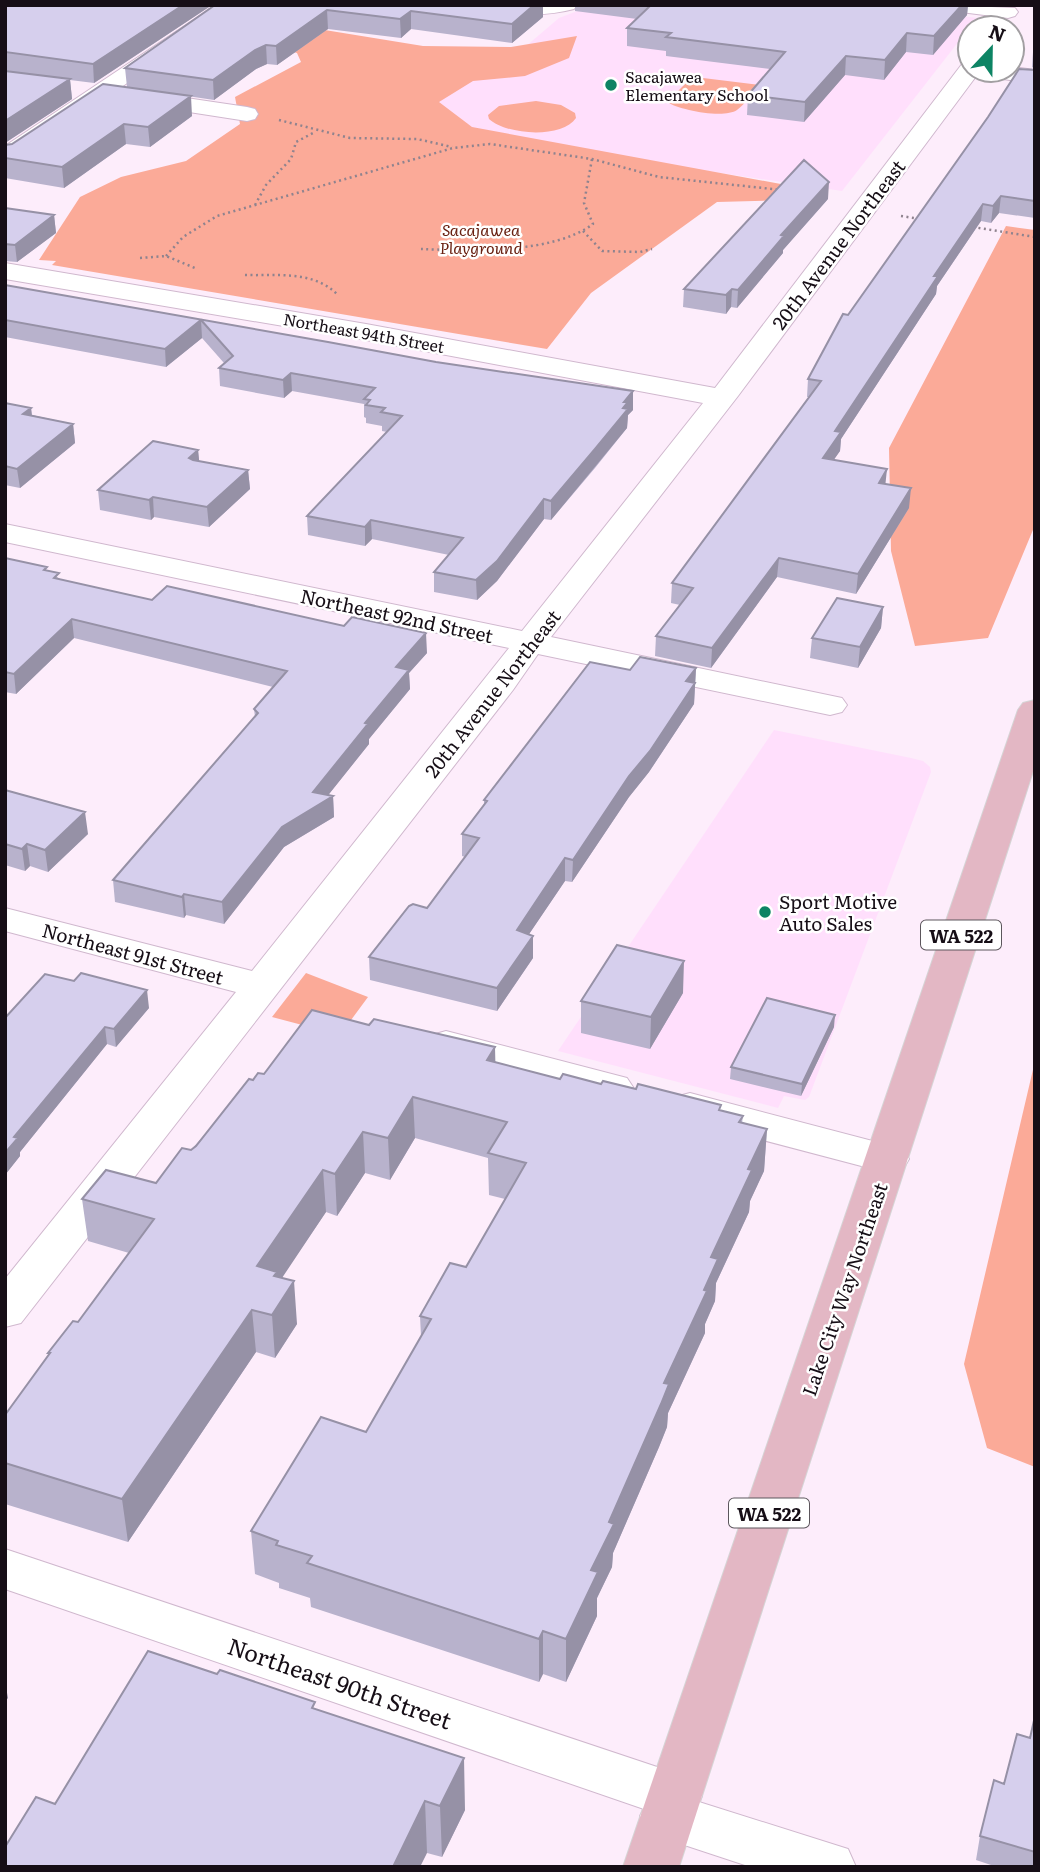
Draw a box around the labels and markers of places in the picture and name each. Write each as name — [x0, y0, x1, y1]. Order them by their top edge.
place label: Sacajawea Elementary School — [625, 64, 769, 106]
marker: Sacajawea Elementary School — [603, 77, 619, 93]
place label: Sport Motive Auto Sales — [779, 887, 897, 937]
marker: Sport Motive Auto Sales — [757, 904, 773, 920]

